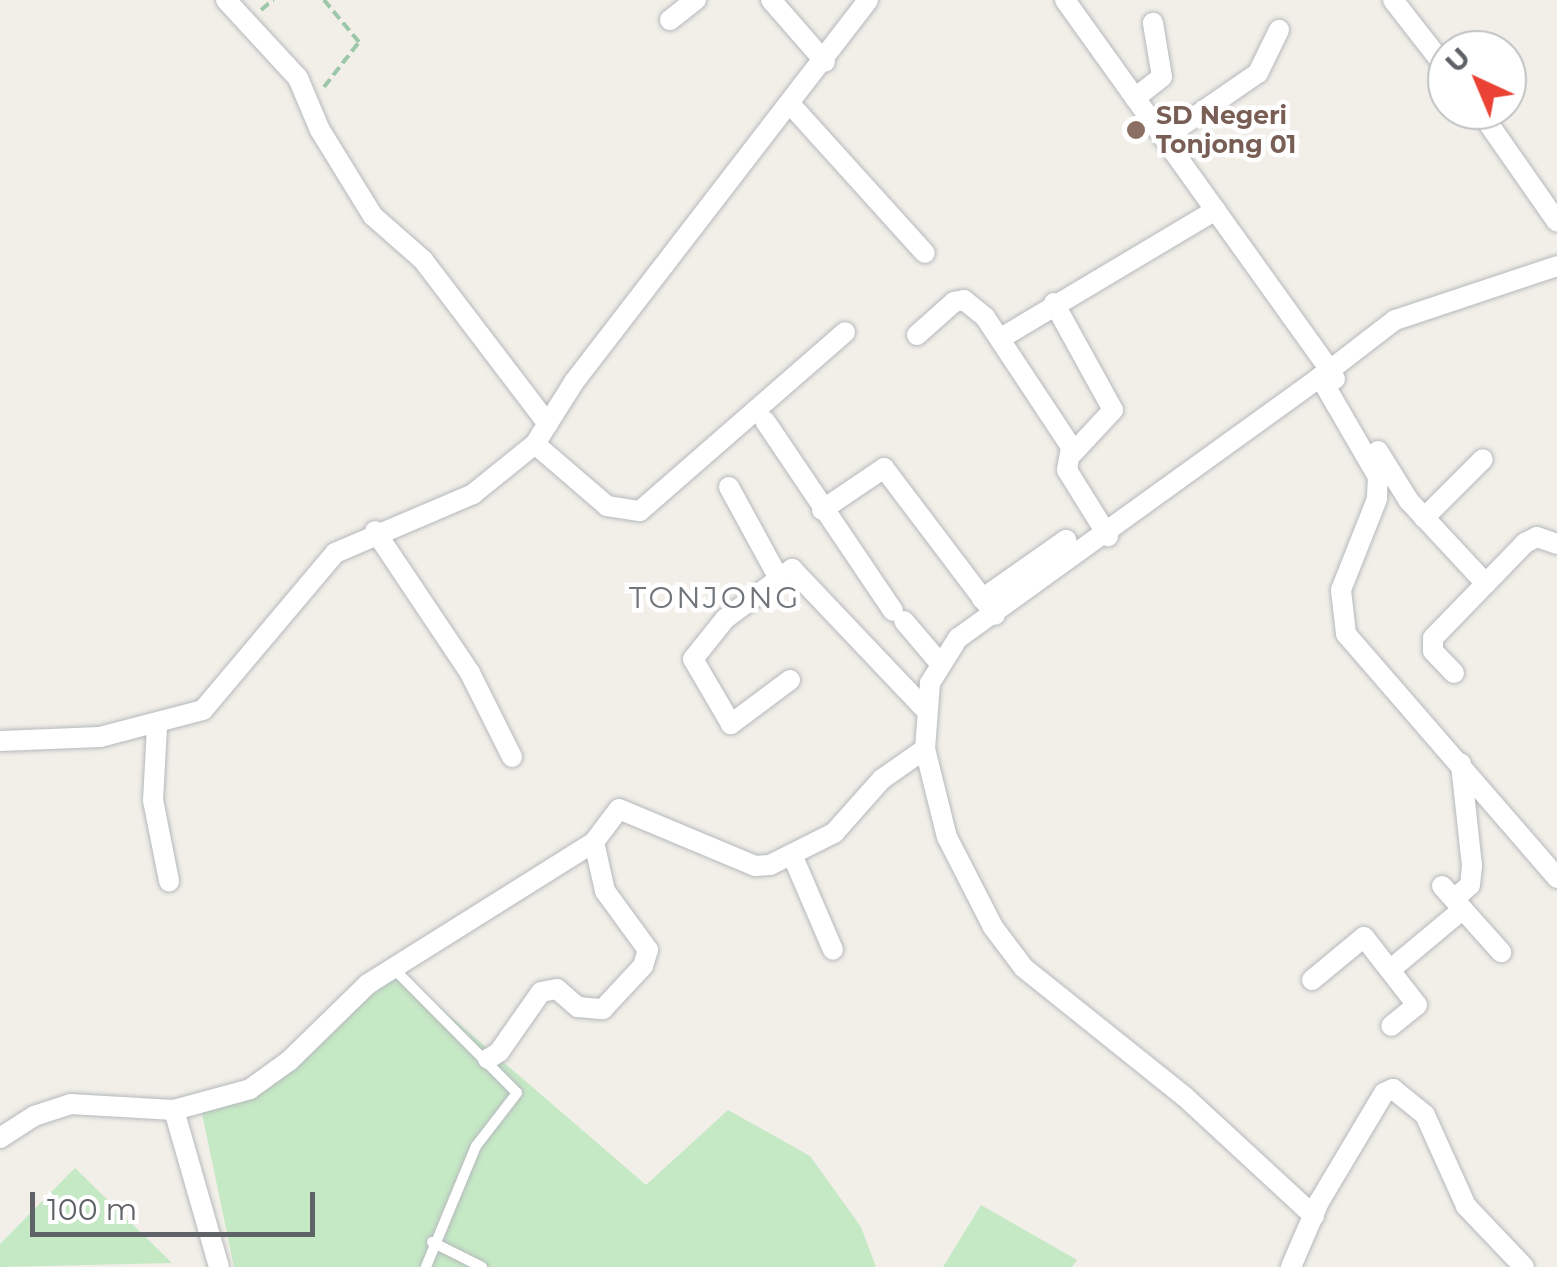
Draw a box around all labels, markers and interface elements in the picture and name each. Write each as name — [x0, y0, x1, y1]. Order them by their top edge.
north arrow — [1427, 30, 1527, 130]
text: U — [1438, 40, 1477, 80]
place label: SD Negeri Tonjong 01 — [1156, 101, 1296, 160]
marker: SD Negeri Tonjong 01 — [1125, 119, 1147, 141]
district label: TONJONG — [629, 580, 801, 616]
scale bar — [35, 1172, 320, 1234]
text: 100 m — [47, 1191, 137, 1228]

